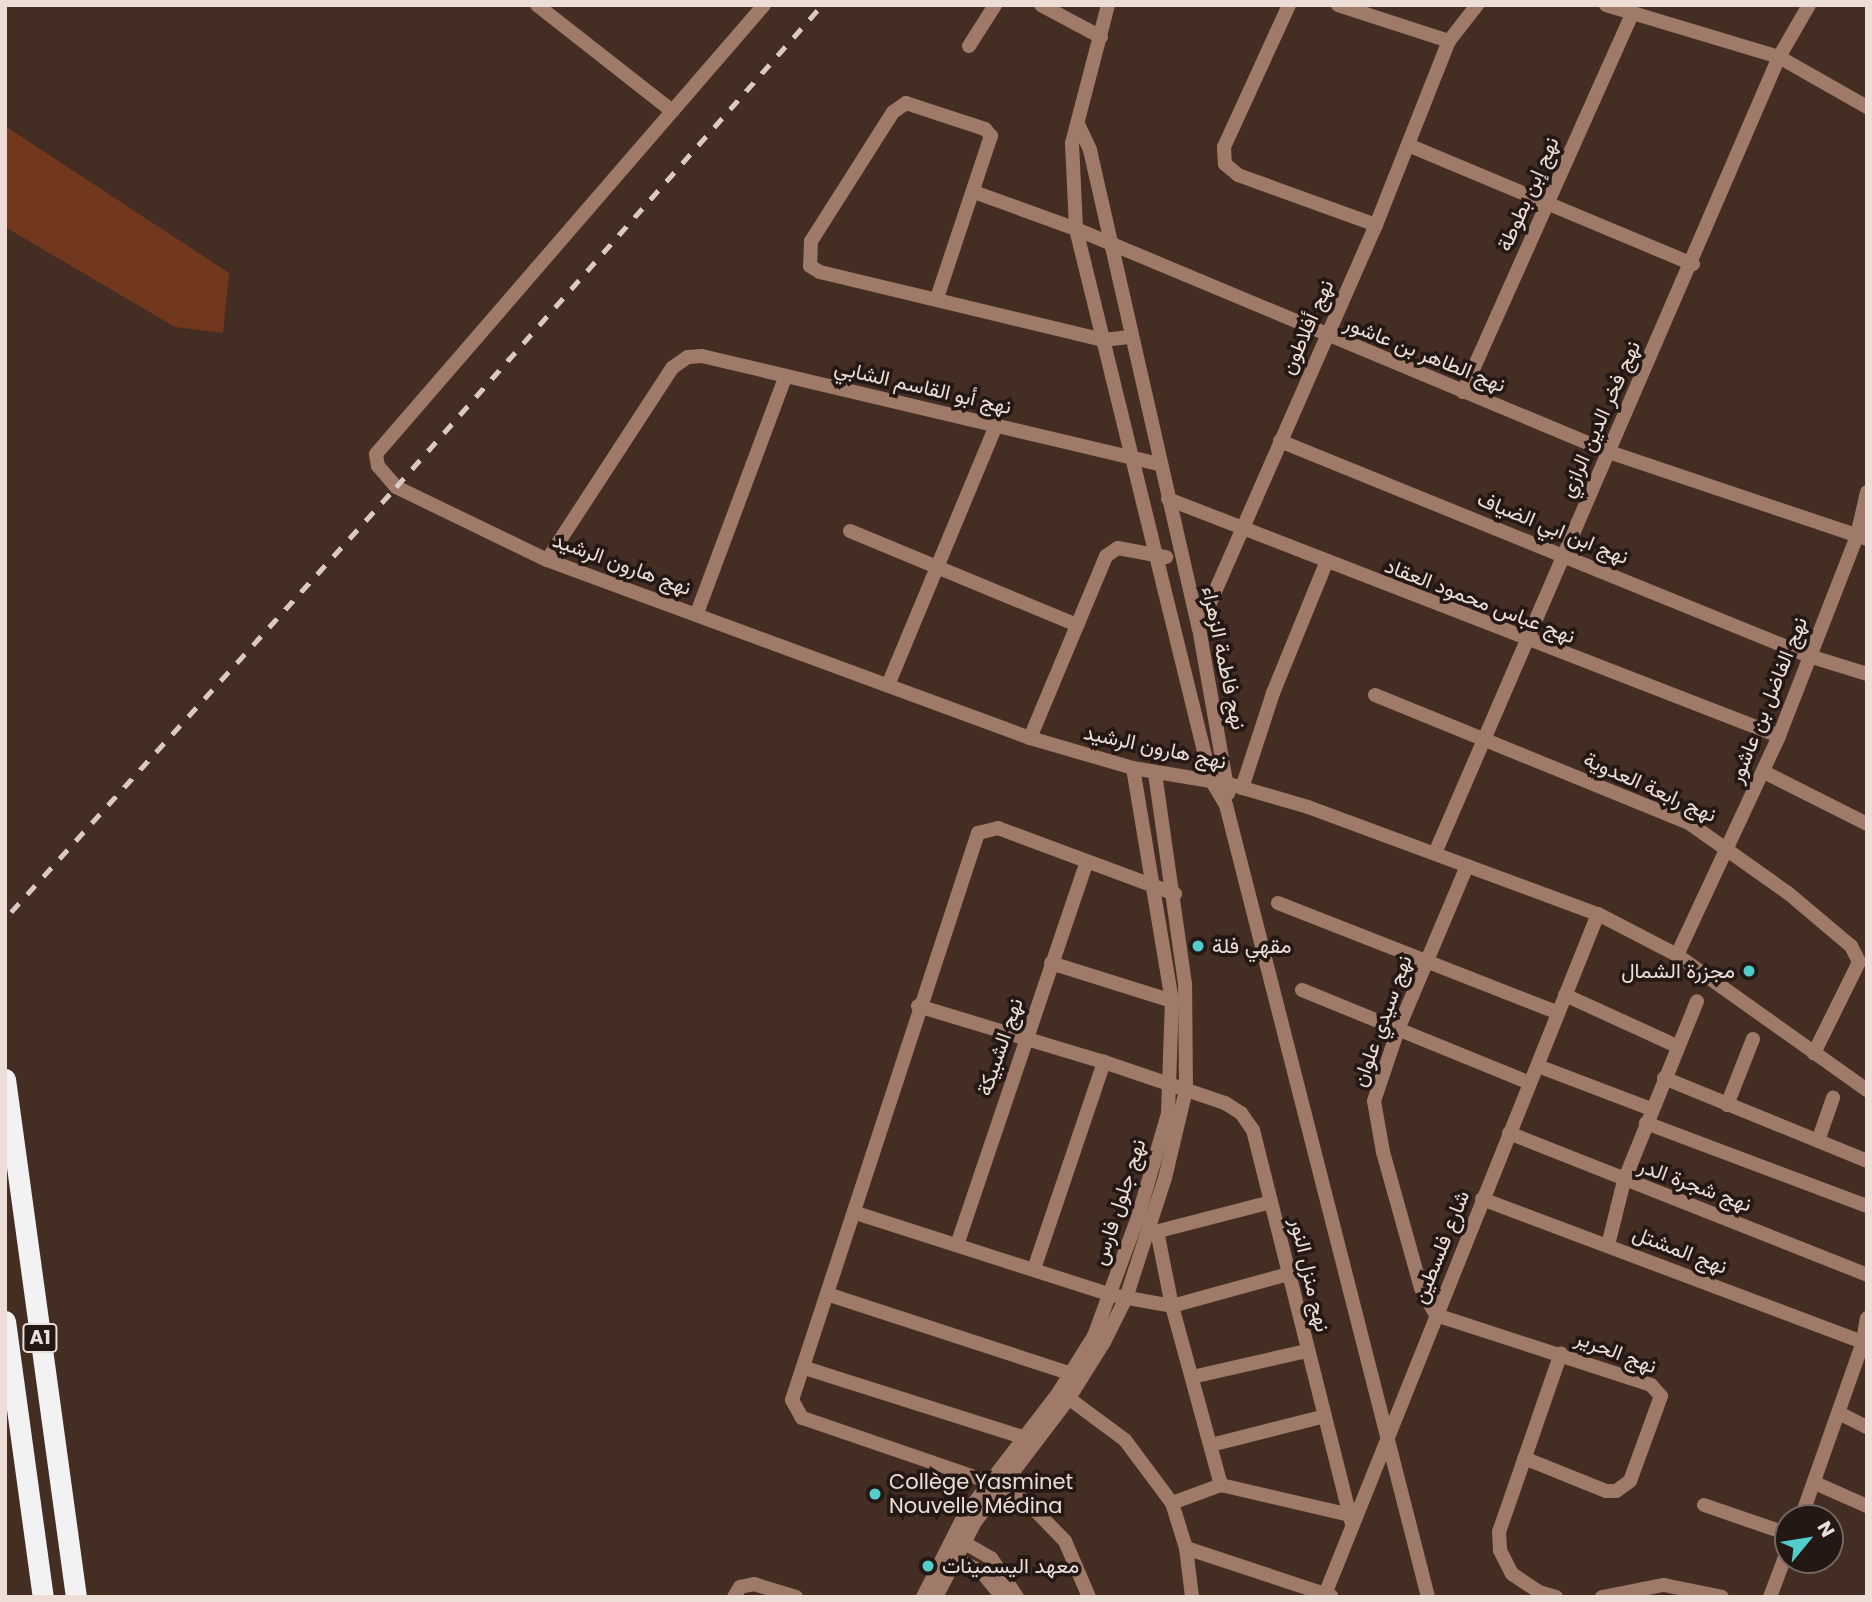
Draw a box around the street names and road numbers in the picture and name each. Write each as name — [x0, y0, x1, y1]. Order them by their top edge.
street label: نهج إبن بطوطة — [1492, 133, 1564, 255]
street label: نهج أفلاطون — [1275, 276, 1339, 378]
street label: نهج الطاهر بن عاشور — [1341, 310, 1509, 398]
street label: نهج فخر الدين الرازي — [1554, 337, 1646, 501]
street label: نهج أبو القاسم الشابي — [832, 354, 1014, 420]
street label: نهج ابن ابي الضياف — [1474, 486, 1632, 570]
street label: نهج هارون الرشيد — [549, 527, 695, 601]
street label: نهج عباس محمود العقاد — [1381, 553, 1579, 649]
street label: نهج فاطمة الزهراء — [1197, 584, 1251, 732]
street label: نهج الفاضل بن عاشور — [1723, 613, 1813, 787]
street label: نهج هارون الرشيد — [1081, 720, 1229, 774]
street label: نهج رابعة العدوية — [1580, 746, 1720, 828]
street label: نهج سيدي علوان — [1347, 952, 1417, 1090]
street label: نهج الشبيكة — [972, 995, 1028, 1099]
street label: نهج جلول فارس — [1087, 1136, 1151, 1268]
street label: نهج شجرة الدر — [1635, 1153, 1755, 1217]
street label: شارع فلسطين — [1407, 1187, 1475, 1307]
street label: نهج منزل النور — [1285, 1216, 1335, 1334]
street label: نهج المشتل — [1629, 1220, 1731, 1280]
road number: A1 — [21, 1322, 59, 1354]
street label: نهج الحرير — [1572, 1325, 1660, 1379]

